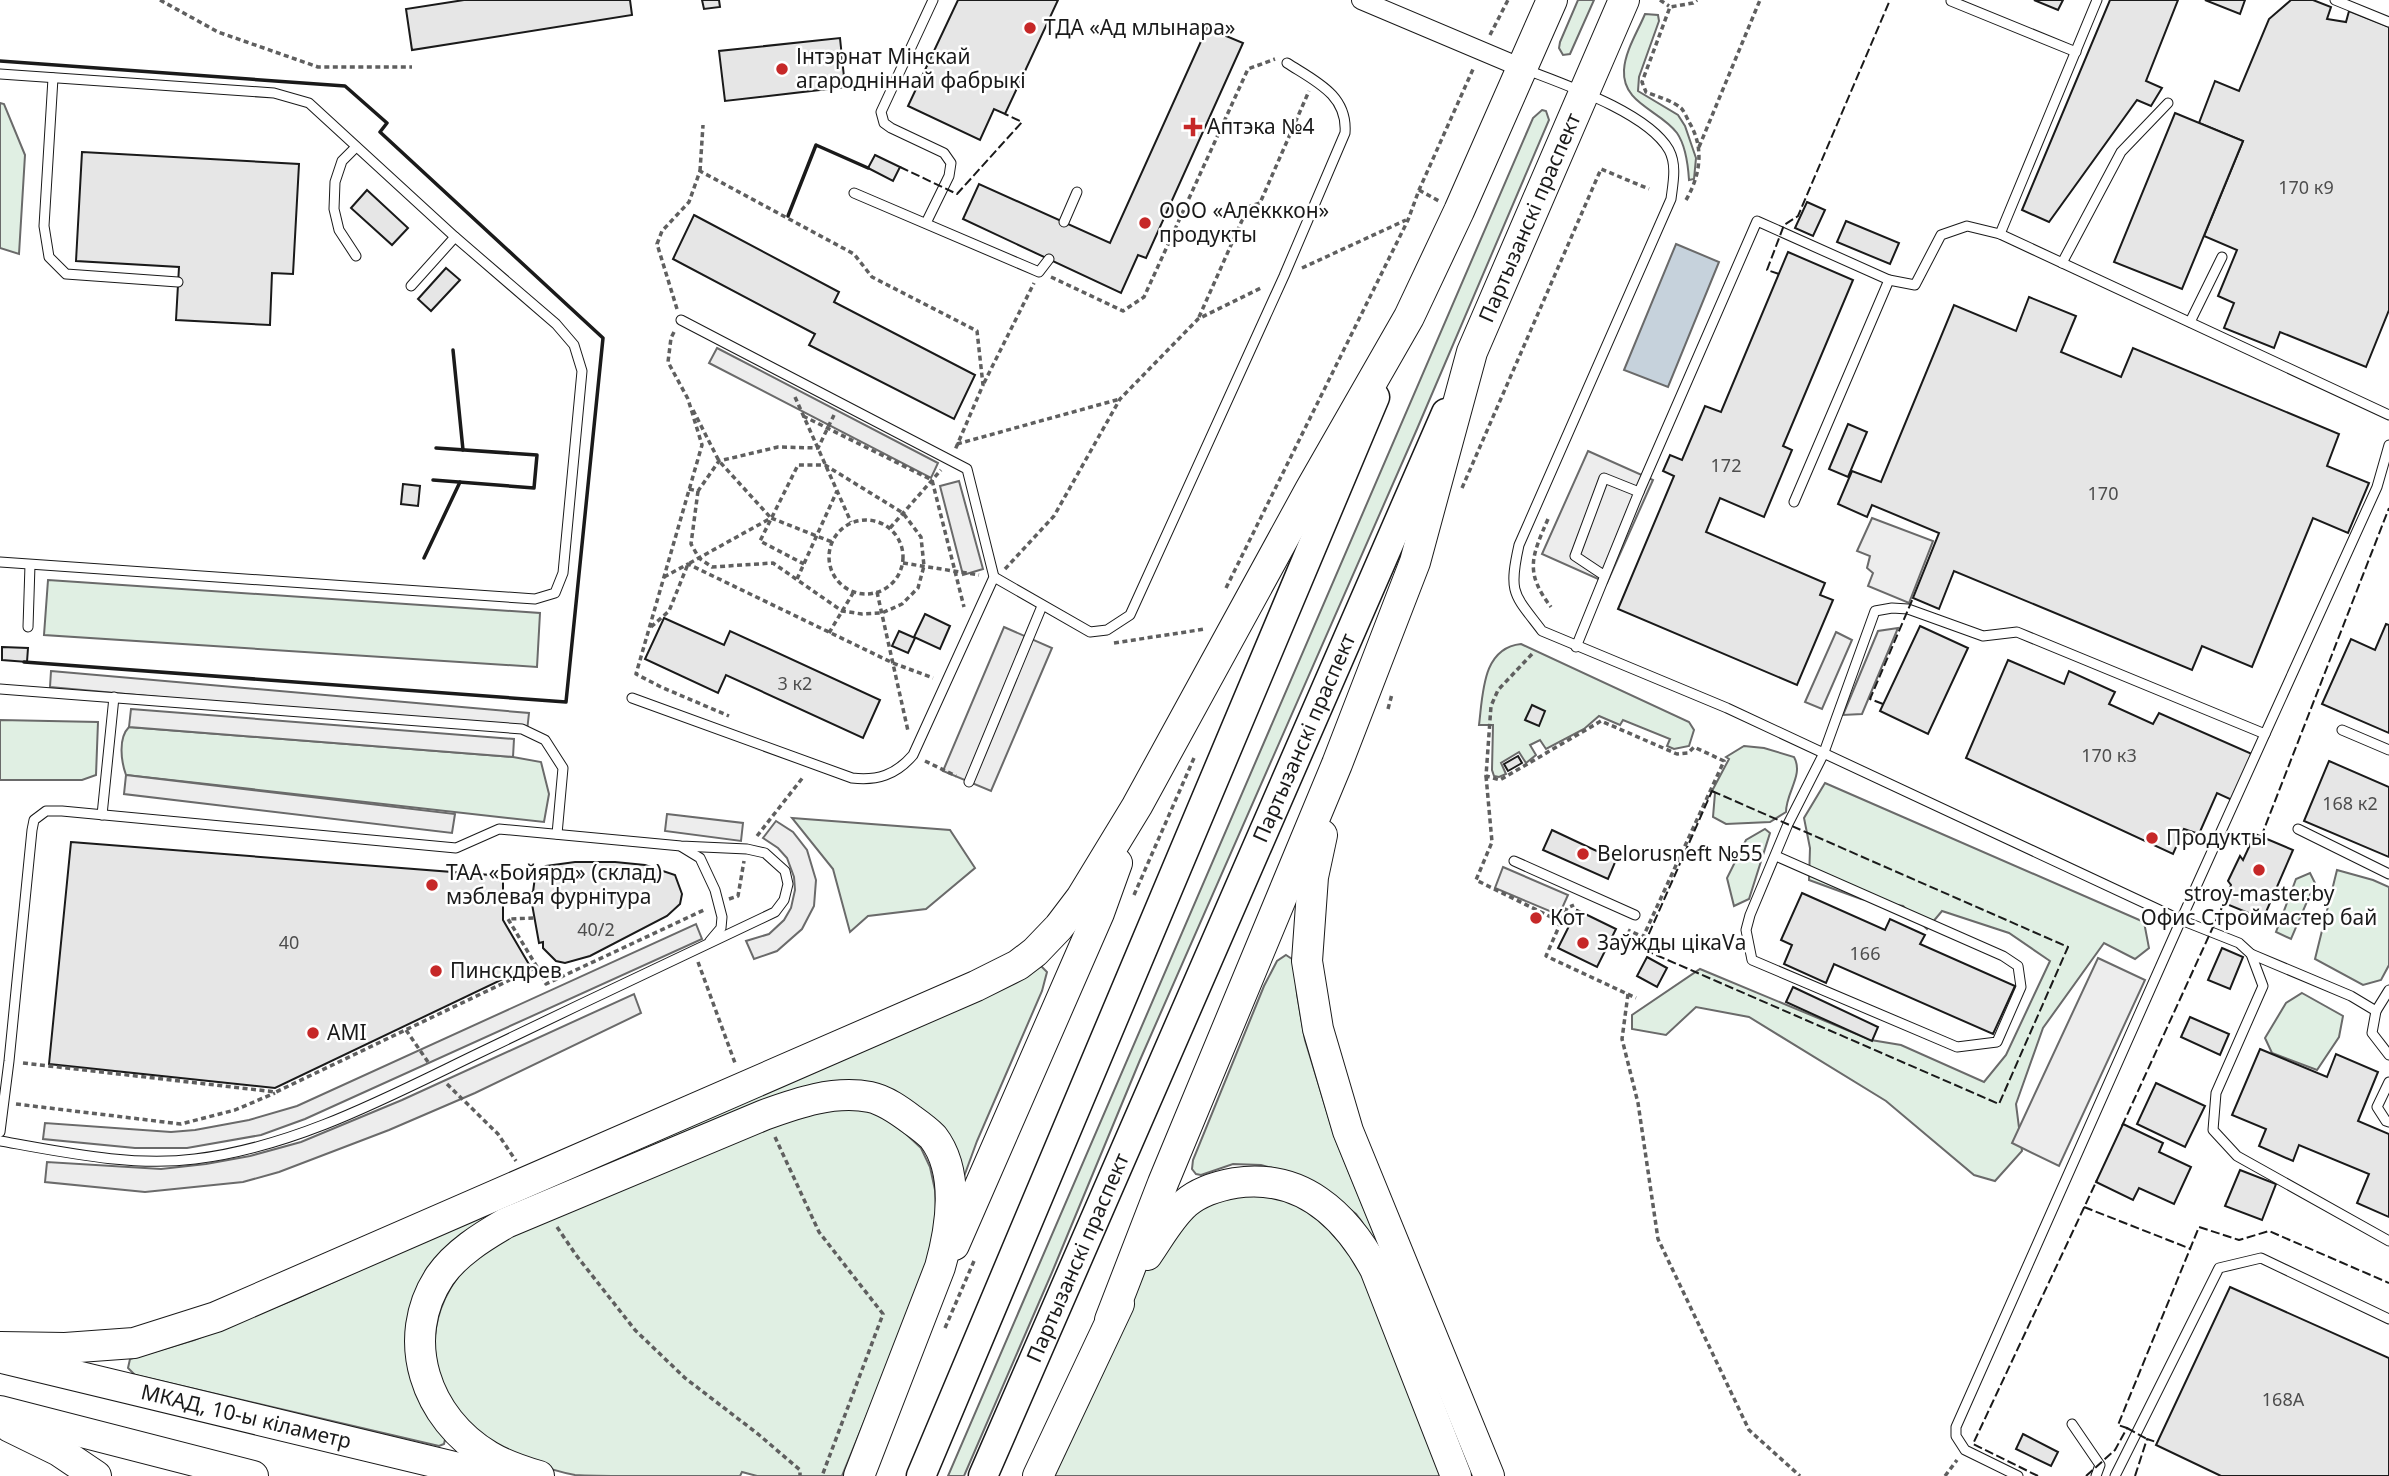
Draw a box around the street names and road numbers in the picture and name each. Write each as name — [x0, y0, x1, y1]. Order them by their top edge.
street label: Партызанскі праспект — [1472, 108, 1587, 326]
street label: Партызанскі праспект — [1246, 628, 1361, 846]
street label: Партызанскі праспект — [1019, 1148, 1135, 1366]
street label: МКАД, 10-ы кіламетр — [138, 1377, 354, 1455]

